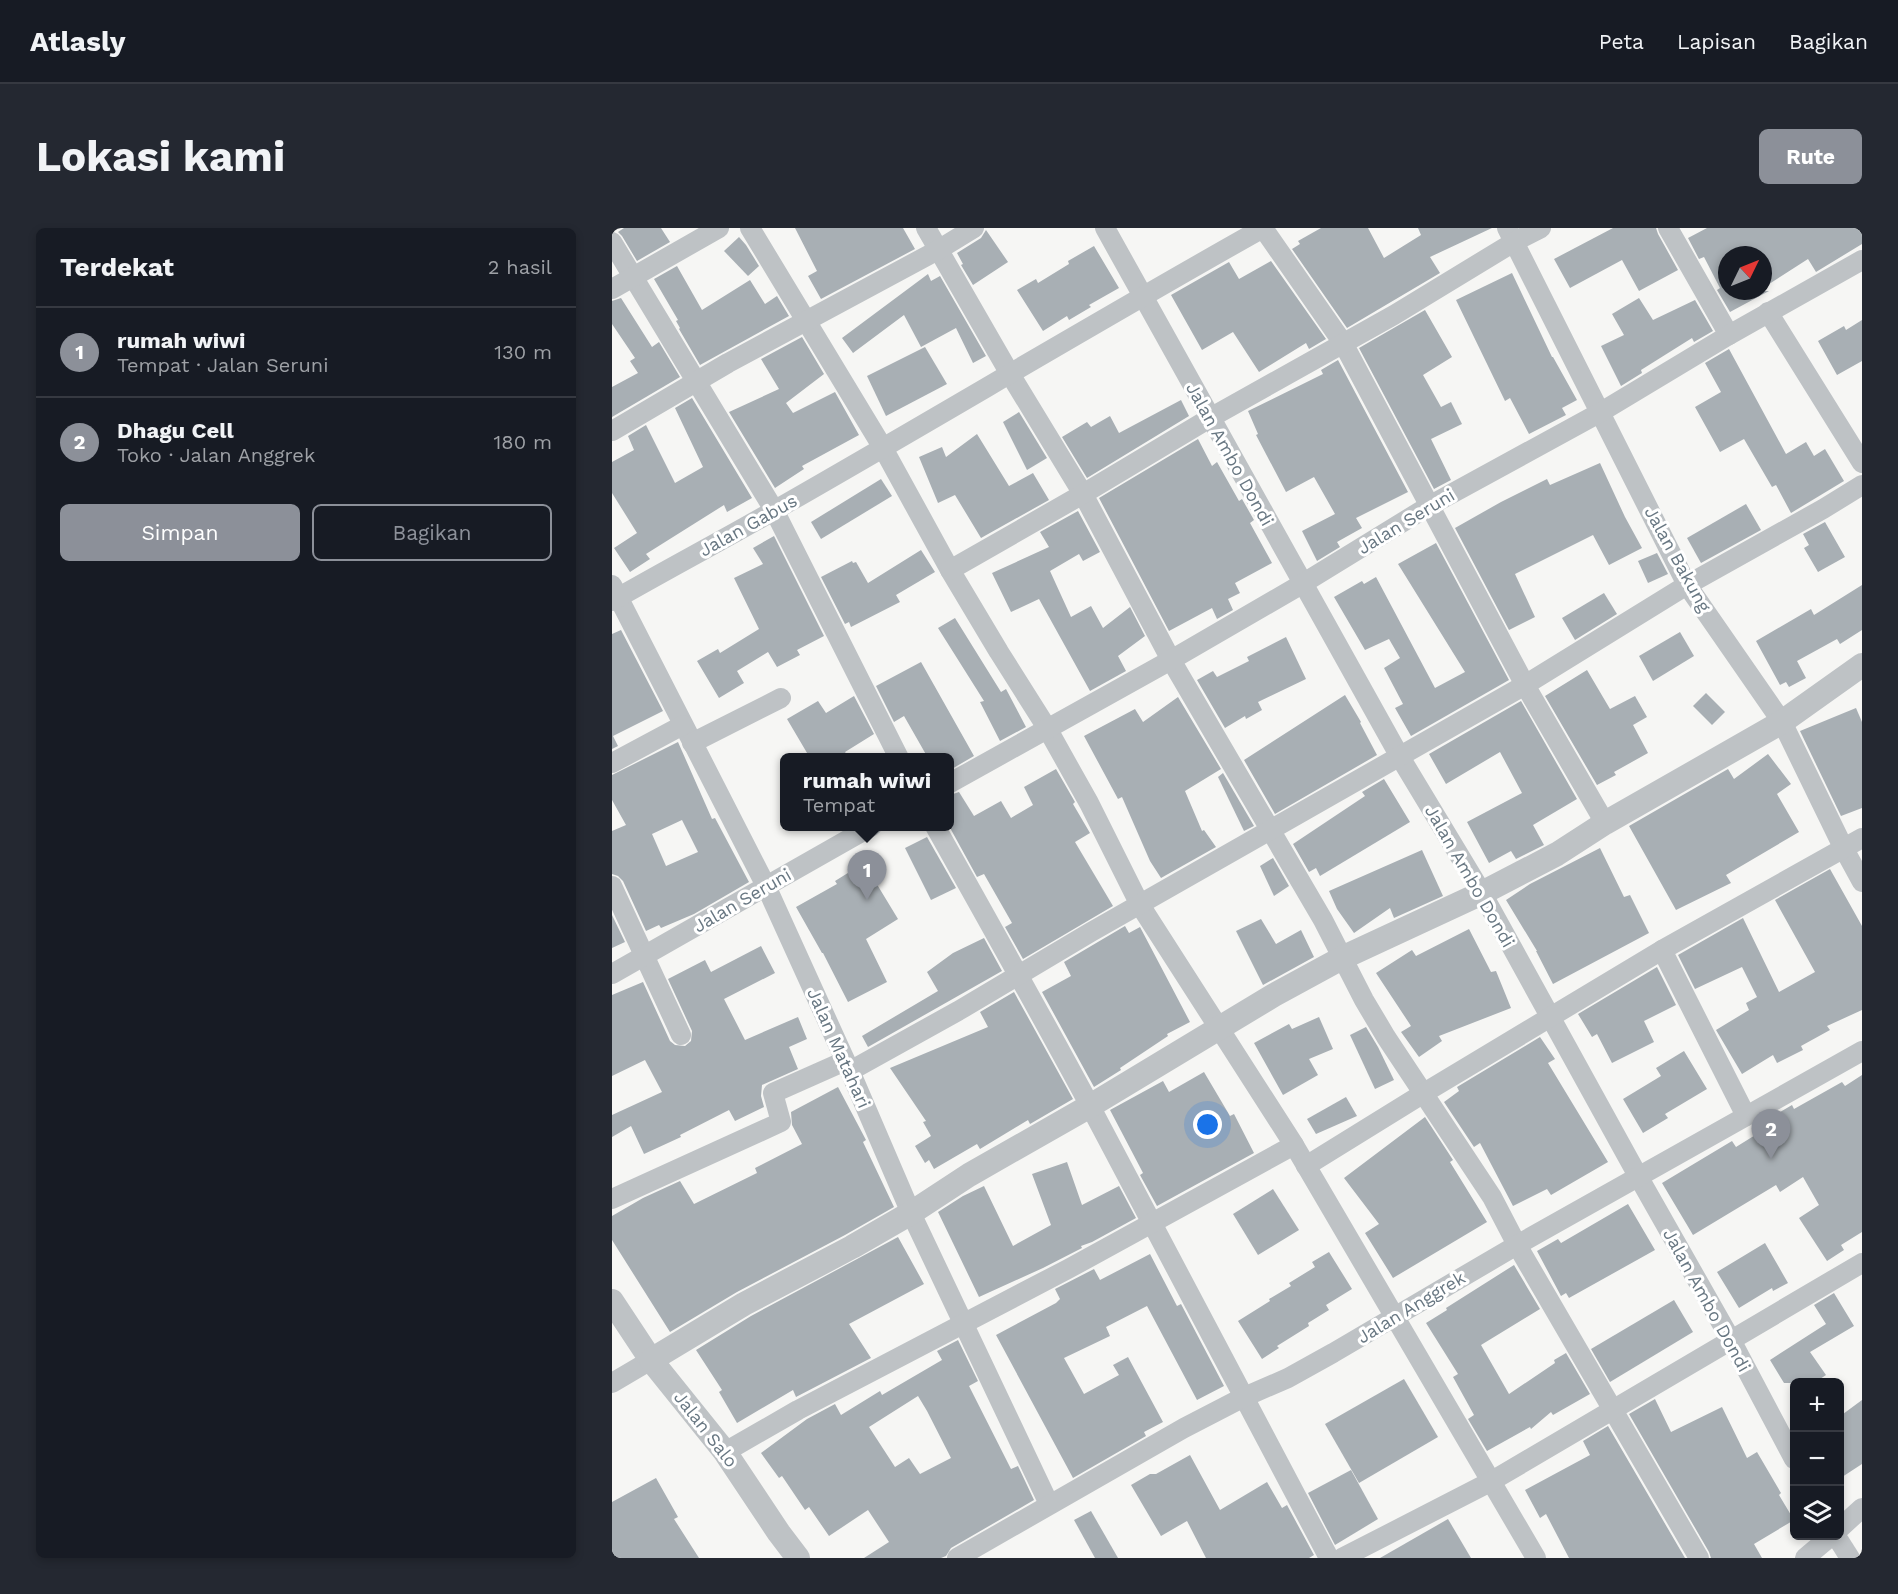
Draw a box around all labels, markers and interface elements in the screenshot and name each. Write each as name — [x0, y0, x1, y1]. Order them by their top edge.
text: Atlasly — [30, 25, 125, 58]
text: Peta — [1599, 29, 1644, 54]
text: Lapisan — [1677, 29, 1756, 54]
text: Bagikan — [1789, 29, 1868, 54]
button: Rute — [1759, 129, 1862, 184]
text: Lokasi kami — [36, 132, 285, 181]
north arrow — [1718, 246, 1772, 300]
text: Terdekat — [60, 252, 174, 282]
text: 2 hasil — [488, 255, 552, 279]
text: rumah wiwi — [117, 328, 245, 353]
text: 1 — [75, 340, 84, 364]
text: 130 m — [494, 340, 552, 364]
text: Tempat · Jalan Seruni — [117, 353, 328, 377]
street label: Jalan Ambo Dondi — [1182, 379, 1278, 529]
text: Dhagu Cell — [117, 418, 234, 443]
text: 2 — [74, 430, 85, 454]
text: 180 m — [494, 430, 552, 454]
text: Toko · Jalan Anggrek — [117, 443, 315, 467]
street label: Jalan Seruni — [1354, 484, 1458, 558]
street label: Jalan Gabus — [696, 490, 800, 560]
street label: Jalan Bakung — [1640, 503, 1716, 616]
button: Simpan — [60, 504, 300, 561]
button: Bagikan — [312, 504, 552, 561]
popup — [780, 753, 954, 831]
text: rumah wiwi — [803, 768, 931, 793]
text: Tempat — [803, 793, 875, 817]
street label: Jalan Ambo Dondi — [1421, 801, 1519, 951]
pin: 1 — [848, 850, 886, 900]
street label: Jalan Seruni — [689, 864, 795, 936]
street label: Jalan Matahari — [803, 985, 875, 1111]
your location — [1193, 1110, 1222, 1139]
pin: 2 — [1752, 1110, 1790, 1159]
street label: Jalan Ambo Dondi — [1659, 1225, 1755, 1375]
street label: Jalan Anggrek — [1353, 1267, 1469, 1347]
map controls — [1790, 1378, 1844, 1540]
button: + — [1790, 1378, 1844, 1432]
street label: Jalan Salo — [670, 1387, 742, 1471]
button: − — [1790, 1432, 1844, 1486]
button: layers — [1790, 1486, 1844, 1540]

